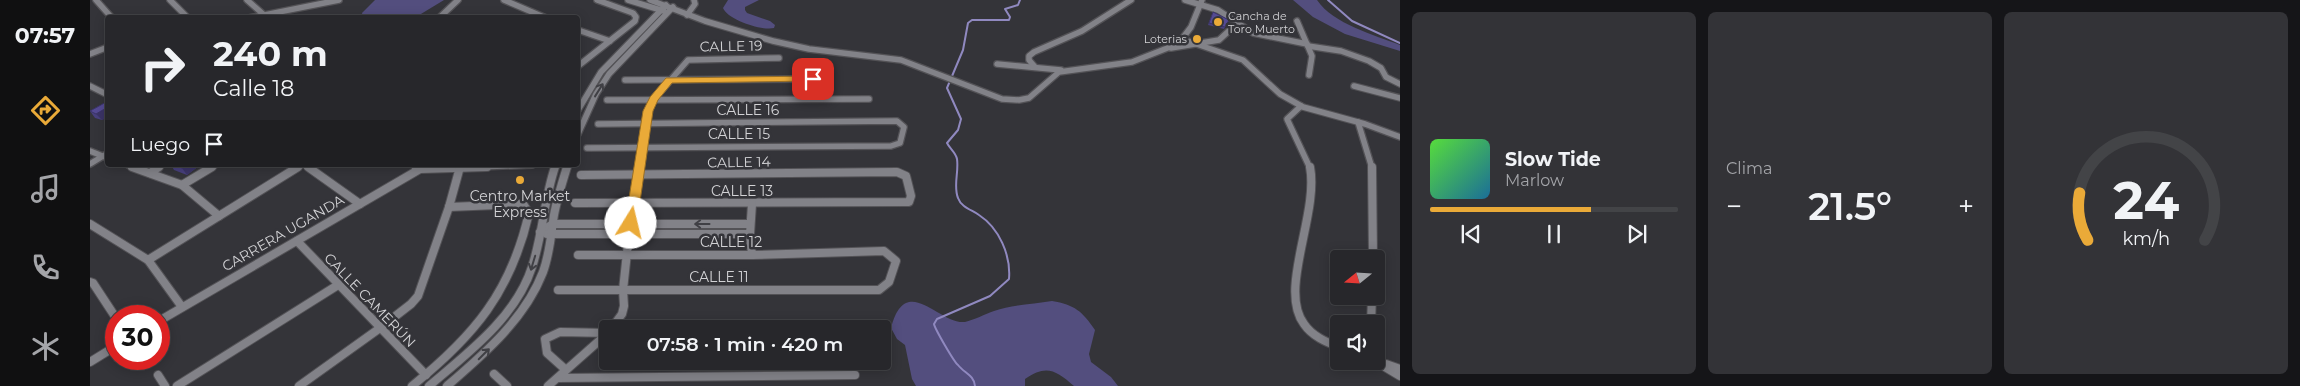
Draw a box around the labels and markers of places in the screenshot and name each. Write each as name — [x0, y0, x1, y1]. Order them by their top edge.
place label: Cancha de Toro Muerto — [1228, 9, 1295, 36]
marker: Cancha de Toro Muerto — [1212, 16, 1224, 28]
place label: Loterias — [1144, 32, 1188, 46]
marker: Loterias — [1191, 33, 1203, 45]
pin — [792, 58, 834, 100]
marker: Centro Market Express — [514, 174, 526, 186]
place label: Centro Market Express — [470, 187, 571, 221]

